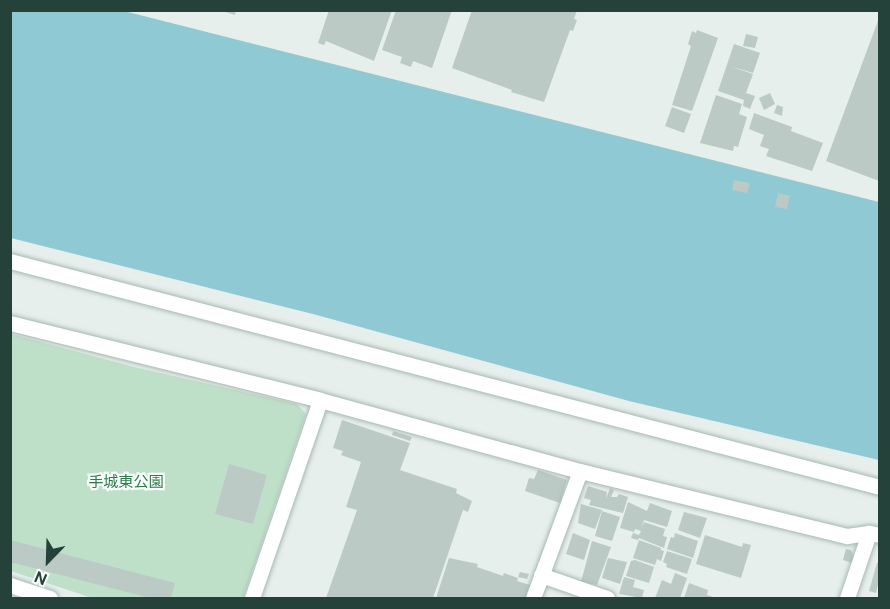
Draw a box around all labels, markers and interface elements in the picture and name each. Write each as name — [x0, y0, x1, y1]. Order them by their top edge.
park label: 手城東公園 — [89, 474, 163, 492]
north arrow — [18, 531, 78, 591]
text: N — [31, 566, 50, 590]

